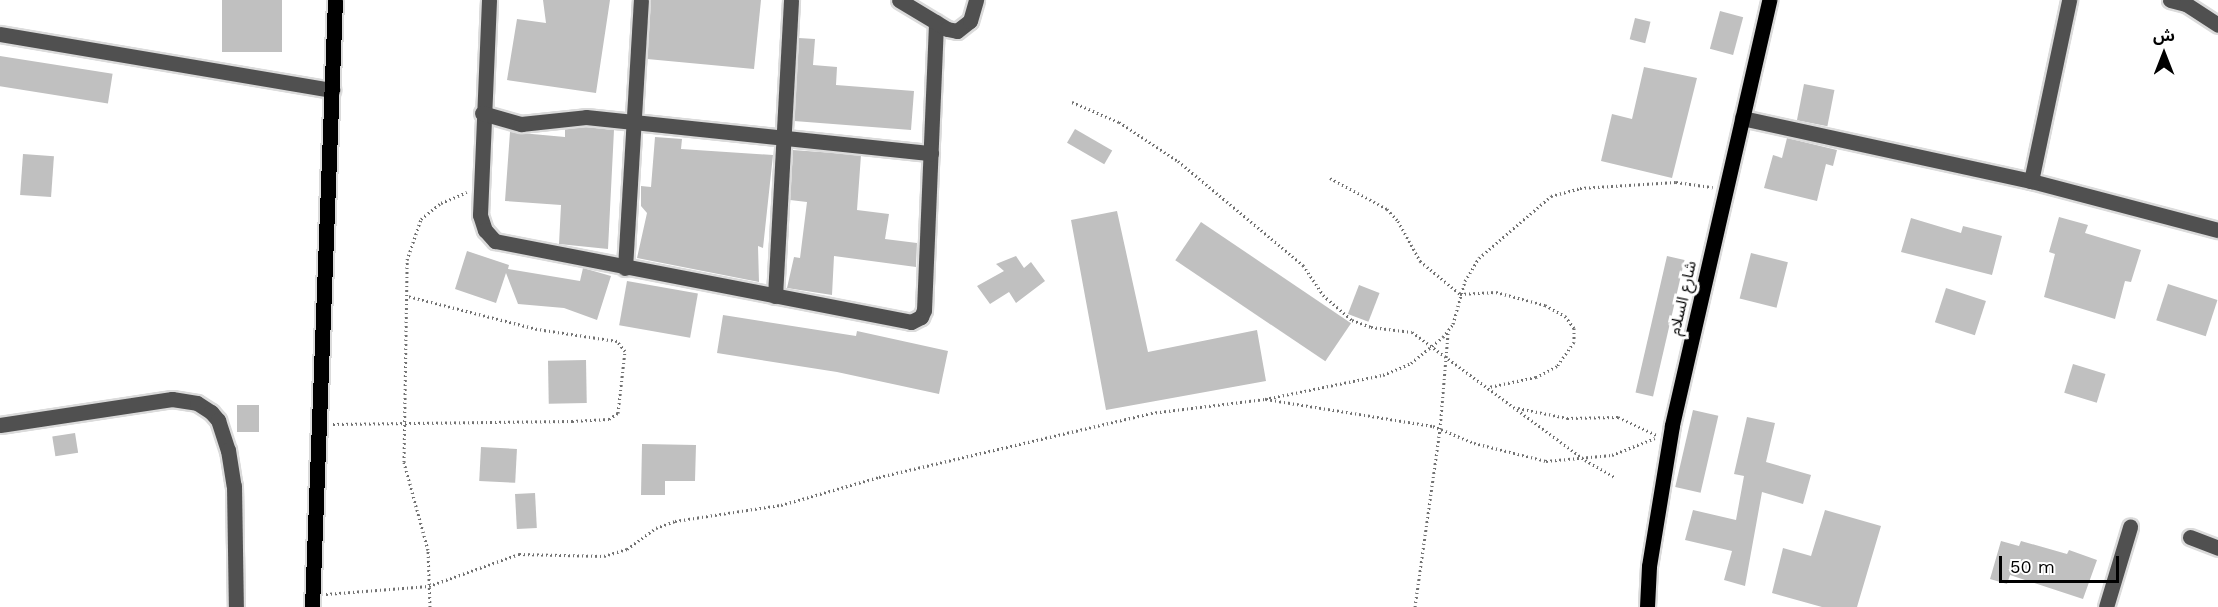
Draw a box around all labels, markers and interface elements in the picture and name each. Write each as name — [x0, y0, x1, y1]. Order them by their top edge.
north arrow — [2134, 24, 2194, 84]
text: ش — [2153, 26, 2175, 45]
street label: شارع السلام — [1665, 259, 1701, 337]
scale bar — [2002, 544, 2122, 582]
text: 50 m — [2010, 556, 2055, 577]

